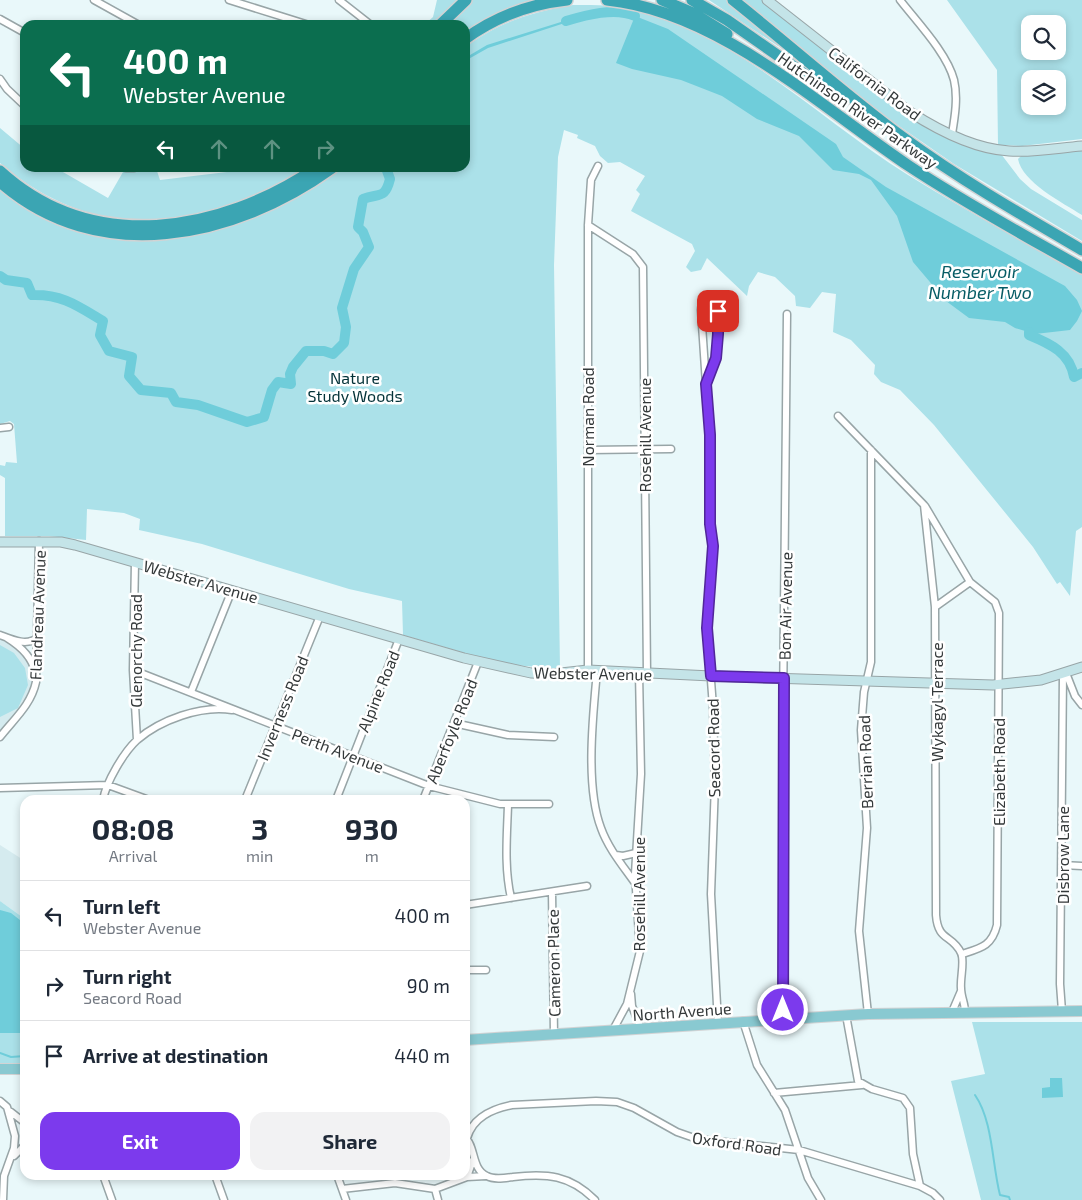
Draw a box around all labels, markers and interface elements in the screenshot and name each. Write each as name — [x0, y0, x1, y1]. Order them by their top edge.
map controls — [1021, 15, 1066, 115]
button: search — [1021, 15, 1066, 60]
text: 400 m — [123, 39, 228, 81]
icon: left — [40, 40, 105, 105]
street label: California Road — [825, 42, 925, 124]
street label: Hutchinson River Parkway — [775, 48, 942, 173]
button: layers — [1021, 70, 1066, 115]
text: Webster Avenue — [123, 81, 286, 107]
icon: left — [152, 135, 180, 163]
icon: ahead — [205, 135, 233, 163]
icon: ahead — [258, 135, 286, 163]
icon: right — [311, 135, 339, 163]
water label: Reservoir Number Two — [928, 260, 1032, 303]
pin — [697, 290, 739, 332]
icon: arrive — [704, 297, 732, 325]
street label: Norman Road — [578, 367, 597, 467]
park label: Nature Study Woods — [307, 368, 403, 405]
street label: Rosehill Avenue — [635, 378, 654, 492]
street label: Flandreau Avenue — [25, 550, 49, 680]
street label: Bon Air Avenue — [775, 552, 795, 660]
street label: Webster Avenue — [142, 556, 260, 606]
street label: Glenorchy Road — [126, 594, 145, 708]
street label: Wykagyl Terrace — [927, 642, 946, 762]
street label: Alpine Road — [353, 647, 403, 735]
street label: Inverness Road — [252, 653, 312, 763]
street label: Webster Avenue — [534, 662, 652, 684]
street label: Aberfoyle Road — [421, 676, 481, 786]
street label: Seacord Road — [703, 698, 723, 798]
street label: Berrian Road — [854, 715, 876, 809]
street label: Elizabeth Road — [989, 718, 1008, 826]
street label: Perth Avenue — [290, 724, 386, 776]
street label: Disbrow Lane — [1053, 806, 1072, 904]
text: 08:08 — [92, 810, 174, 846]
text: 3 — [251, 810, 268, 846]
text: 930 — [345, 810, 398, 846]
street label: Rosehill Avenue — [629, 837, 648, 951]
text: Arrival — [109, 846, 157, 865]
text: min — [246, 846, 273, 865]
text: m — [365, 846, 379, 865]
text: Turn left — [83, 895, 160, 918]
icon: left — [40, 902, 68, 930]
text: 400 m — [395, 904, 450, 927]
street label: Cameron Place — [543, 909, 563, 1017]
text: Webster Avenue — [83, 918, 201, 937]
text: Turn right — [83, 965, 171, 988]
icon: right — [40, 972, 68, 1000]
text: 90 m — [407, 974, 450, 997]
position arrow — [756, 983, 808, 1035]
text: Seacord Road — [83, 988, 182, 1007]
street label: North Avenue — [632, 998, 732, 1024]
icon: arrive — [40, 1042, 68, 1070]
text: Arrive at destination — [83, 1044, 268, 1067]
text: 440 m — [394, 1044, 450, 1067]
button: Exit — [40, 1112, 240, 1170]
button: Share — [250, 1112, 450, 1170]
street label: Oxford Road — [691, 1127, 783, 1159]

